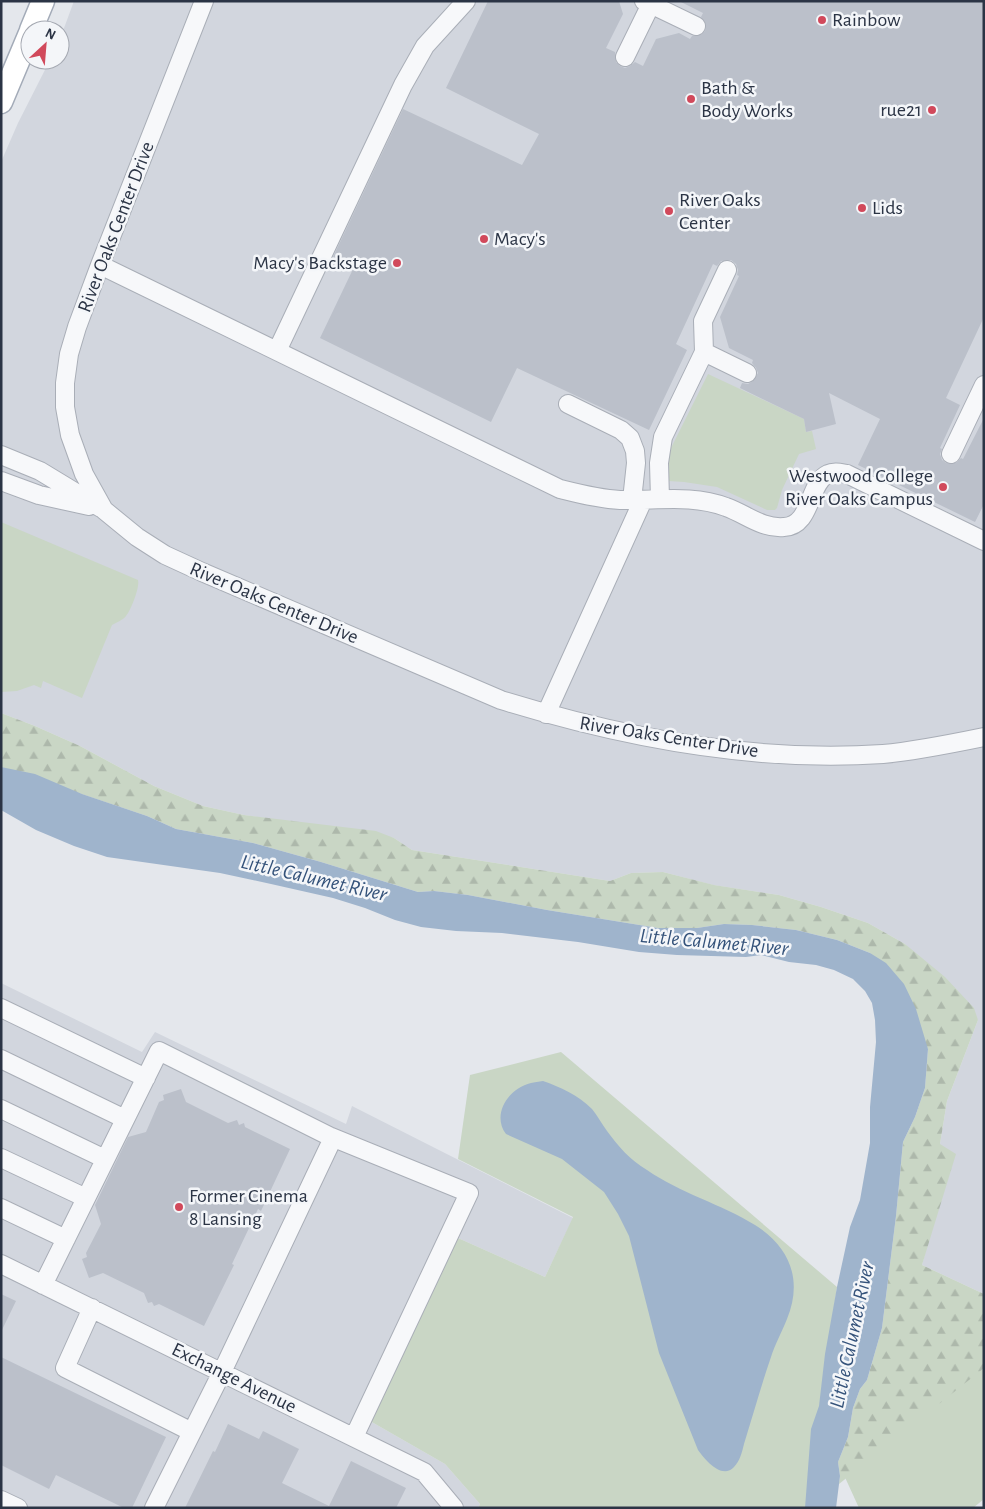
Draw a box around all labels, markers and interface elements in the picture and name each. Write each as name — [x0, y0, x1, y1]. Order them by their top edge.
place label: Rainbow — [832, 10, 901, 30]
marker: Rainbow — [816, 14, 828, 26]
north arrow — [20, 20, 70, 70]
text: N — [43, 26, 58, 43]
place label: Bath & Body Works — [701, 78, 793, 121]
marker: Bath & Body Works — [685, 93, 697, 105]
place label: rue21 — [880, 100, 922, 120]
marker: rue21 — [926, 104, 938, 116]
street label: River Oaks Center Drive — [74, 139, 158, 315]
place label: River Oaks Center — [679, 190, 761, 233]
place label: Lids — [872, 198, 903, 218]
marker: Lids — [856, 202, 868, 214]
marker: River Oaks Center — [663, 205, 675, 217]
place label: Macy's — [494, 229, 546, 249]
marker: Macy's — [478, 233, 490, 245]
place label: Macy's Backstage — [253, 253, 387, 273]
marker: Macy's Backstage — [391, 257, 403, 269]
place label: Westwood College River Oaks Campus — [785, 466, 933, 509]
marker: Westwood College River Oaks Campus — [937, 481, 949, 493]
street label: River Oaks Center Drive — [187, 558, 361, 648]
street label: River Oaks Center Drive — [578, 713, 760, 761]
water label: Little Calumet River — [239, 851, 390, 905]
water label: Little Calumet River — [639, 925, 790, 959]
place label: Former Cinema 8 Lansing — [189, 1186, 308, 1229]
marker: Former Cinema 8 Lansing — [173, 1201, 185, 1213]
water label: Little Calumet River — [826, 1259, 878, 1410]
street label: Exchange Avenue — [168, 1339, 300, 1417]

